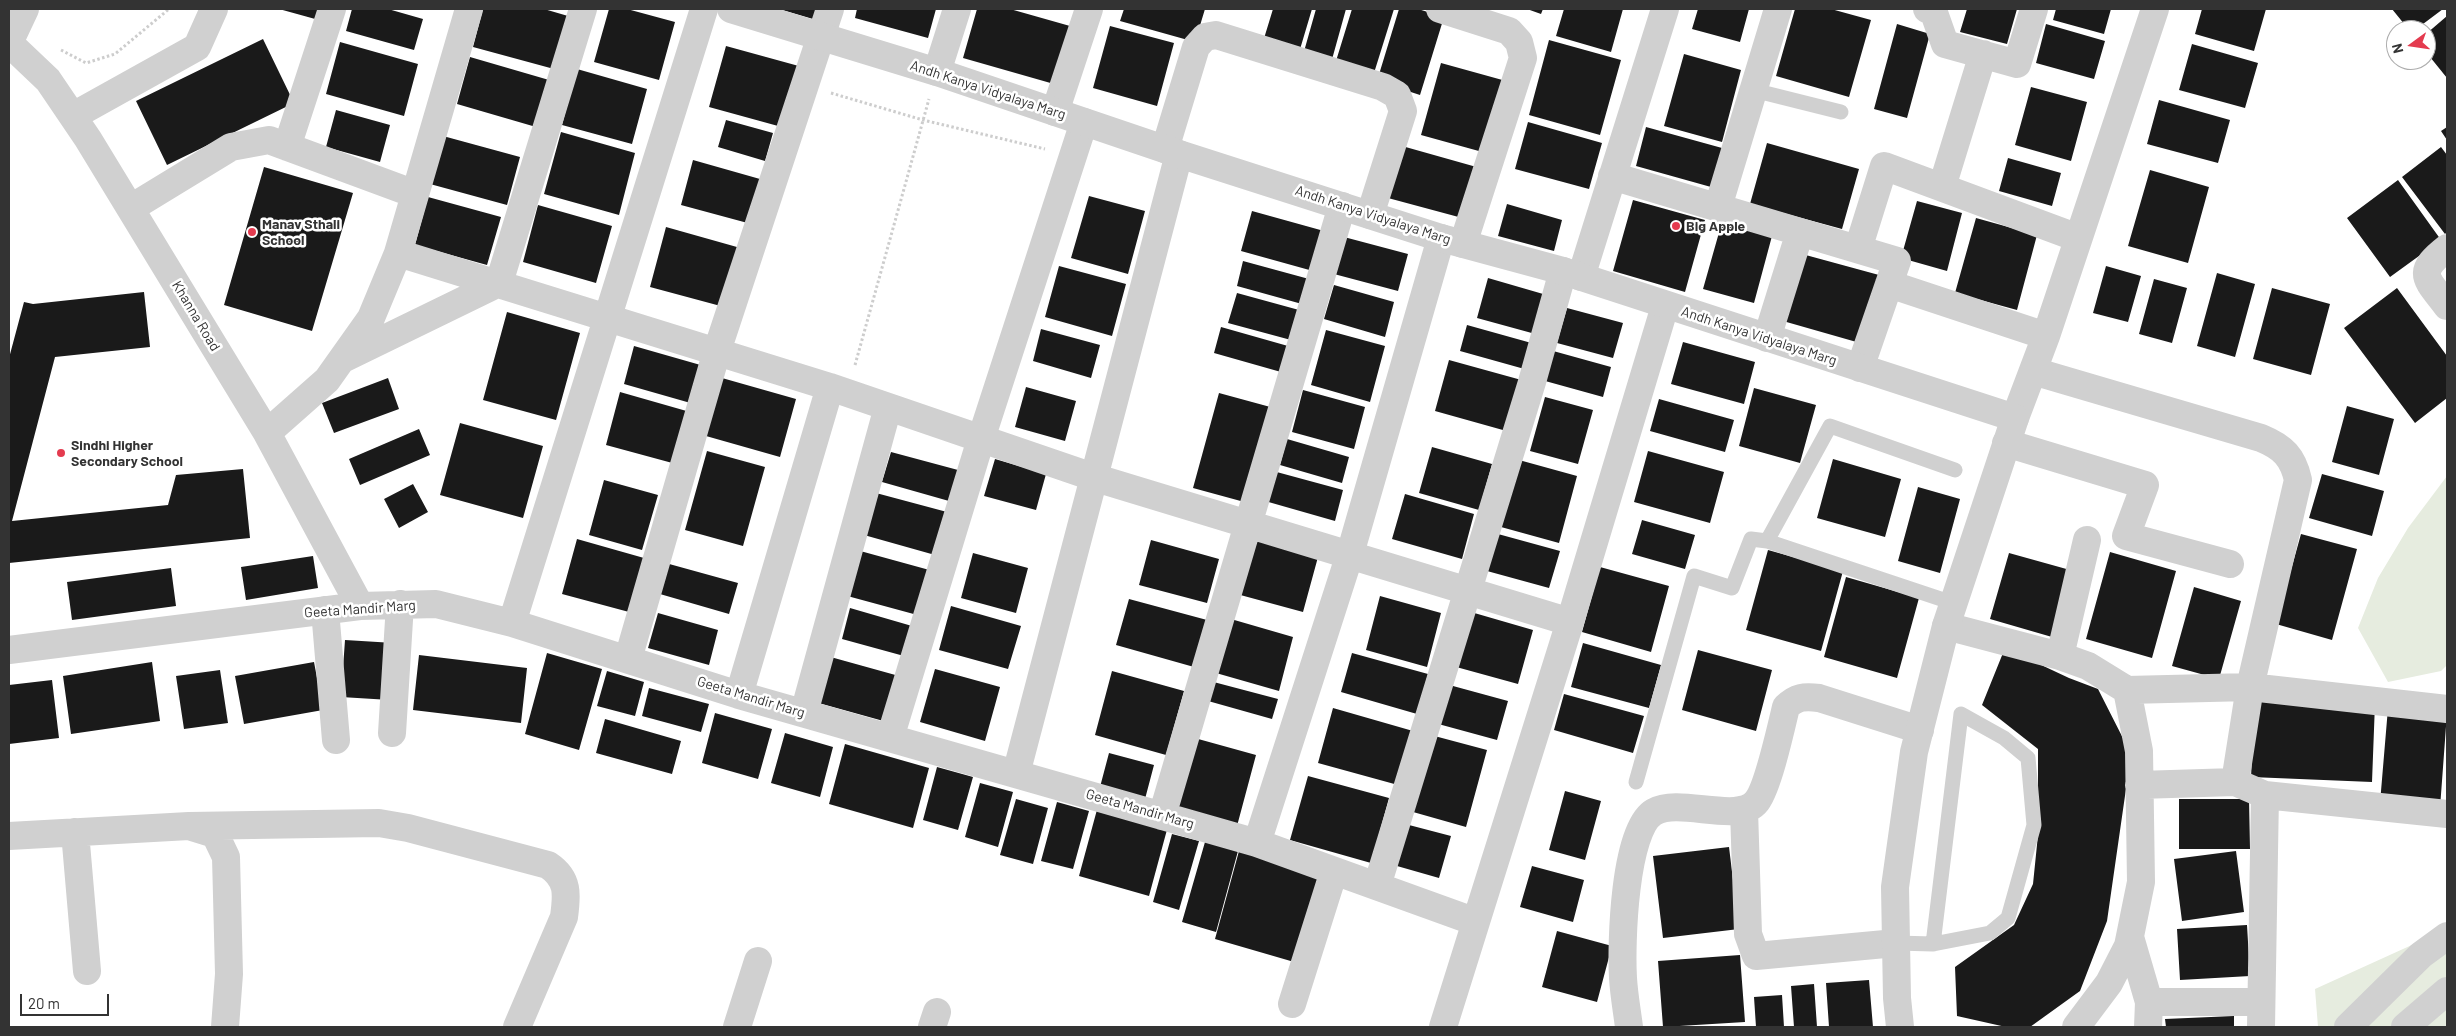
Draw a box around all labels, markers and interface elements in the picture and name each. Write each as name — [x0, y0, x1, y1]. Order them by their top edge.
north arrow — [2386, 20, 2436, 70]
text: N — [2388, 42, 2406, 55]
street label: Andh Kanya Vidyalaya Marg — [908, 57, 1068, 123]
street label: Andh Kanya Vidyalaya Marg — [1293, 182, 1453, 248]
place label: Manav Sthali School — [262, 216, 340, 248]
place label: Big Apple — [1686, 218, 1745, 234]
marker: Big Apple — [1670, 220, 1682, 232]
marker: Manav Sthali School — [246, 226, 258, 238]
street label: Khanna Road — [168, 278, 224, 354]
street label: Andh Kanya Vidyalaya Marg — [1679, 303, 1839, 369]
place label: Sindhi Higher Secondary School — [71, 437, 183, 470]
marker: Sindhi Higher Secondary School — [55, 447, 67, 459]
street label: Geeta Mandir Marg — [304, 597, 416, 621]
street label: Geeta Mandir Marg — [695, 673, 807, 721]
street label: Geeta Mandir Marg — [1084, 786, 1196, 832]
scale bar — [22, 984, 111, 1016]
text: 20 m — [28, 994, 60, 1012]

